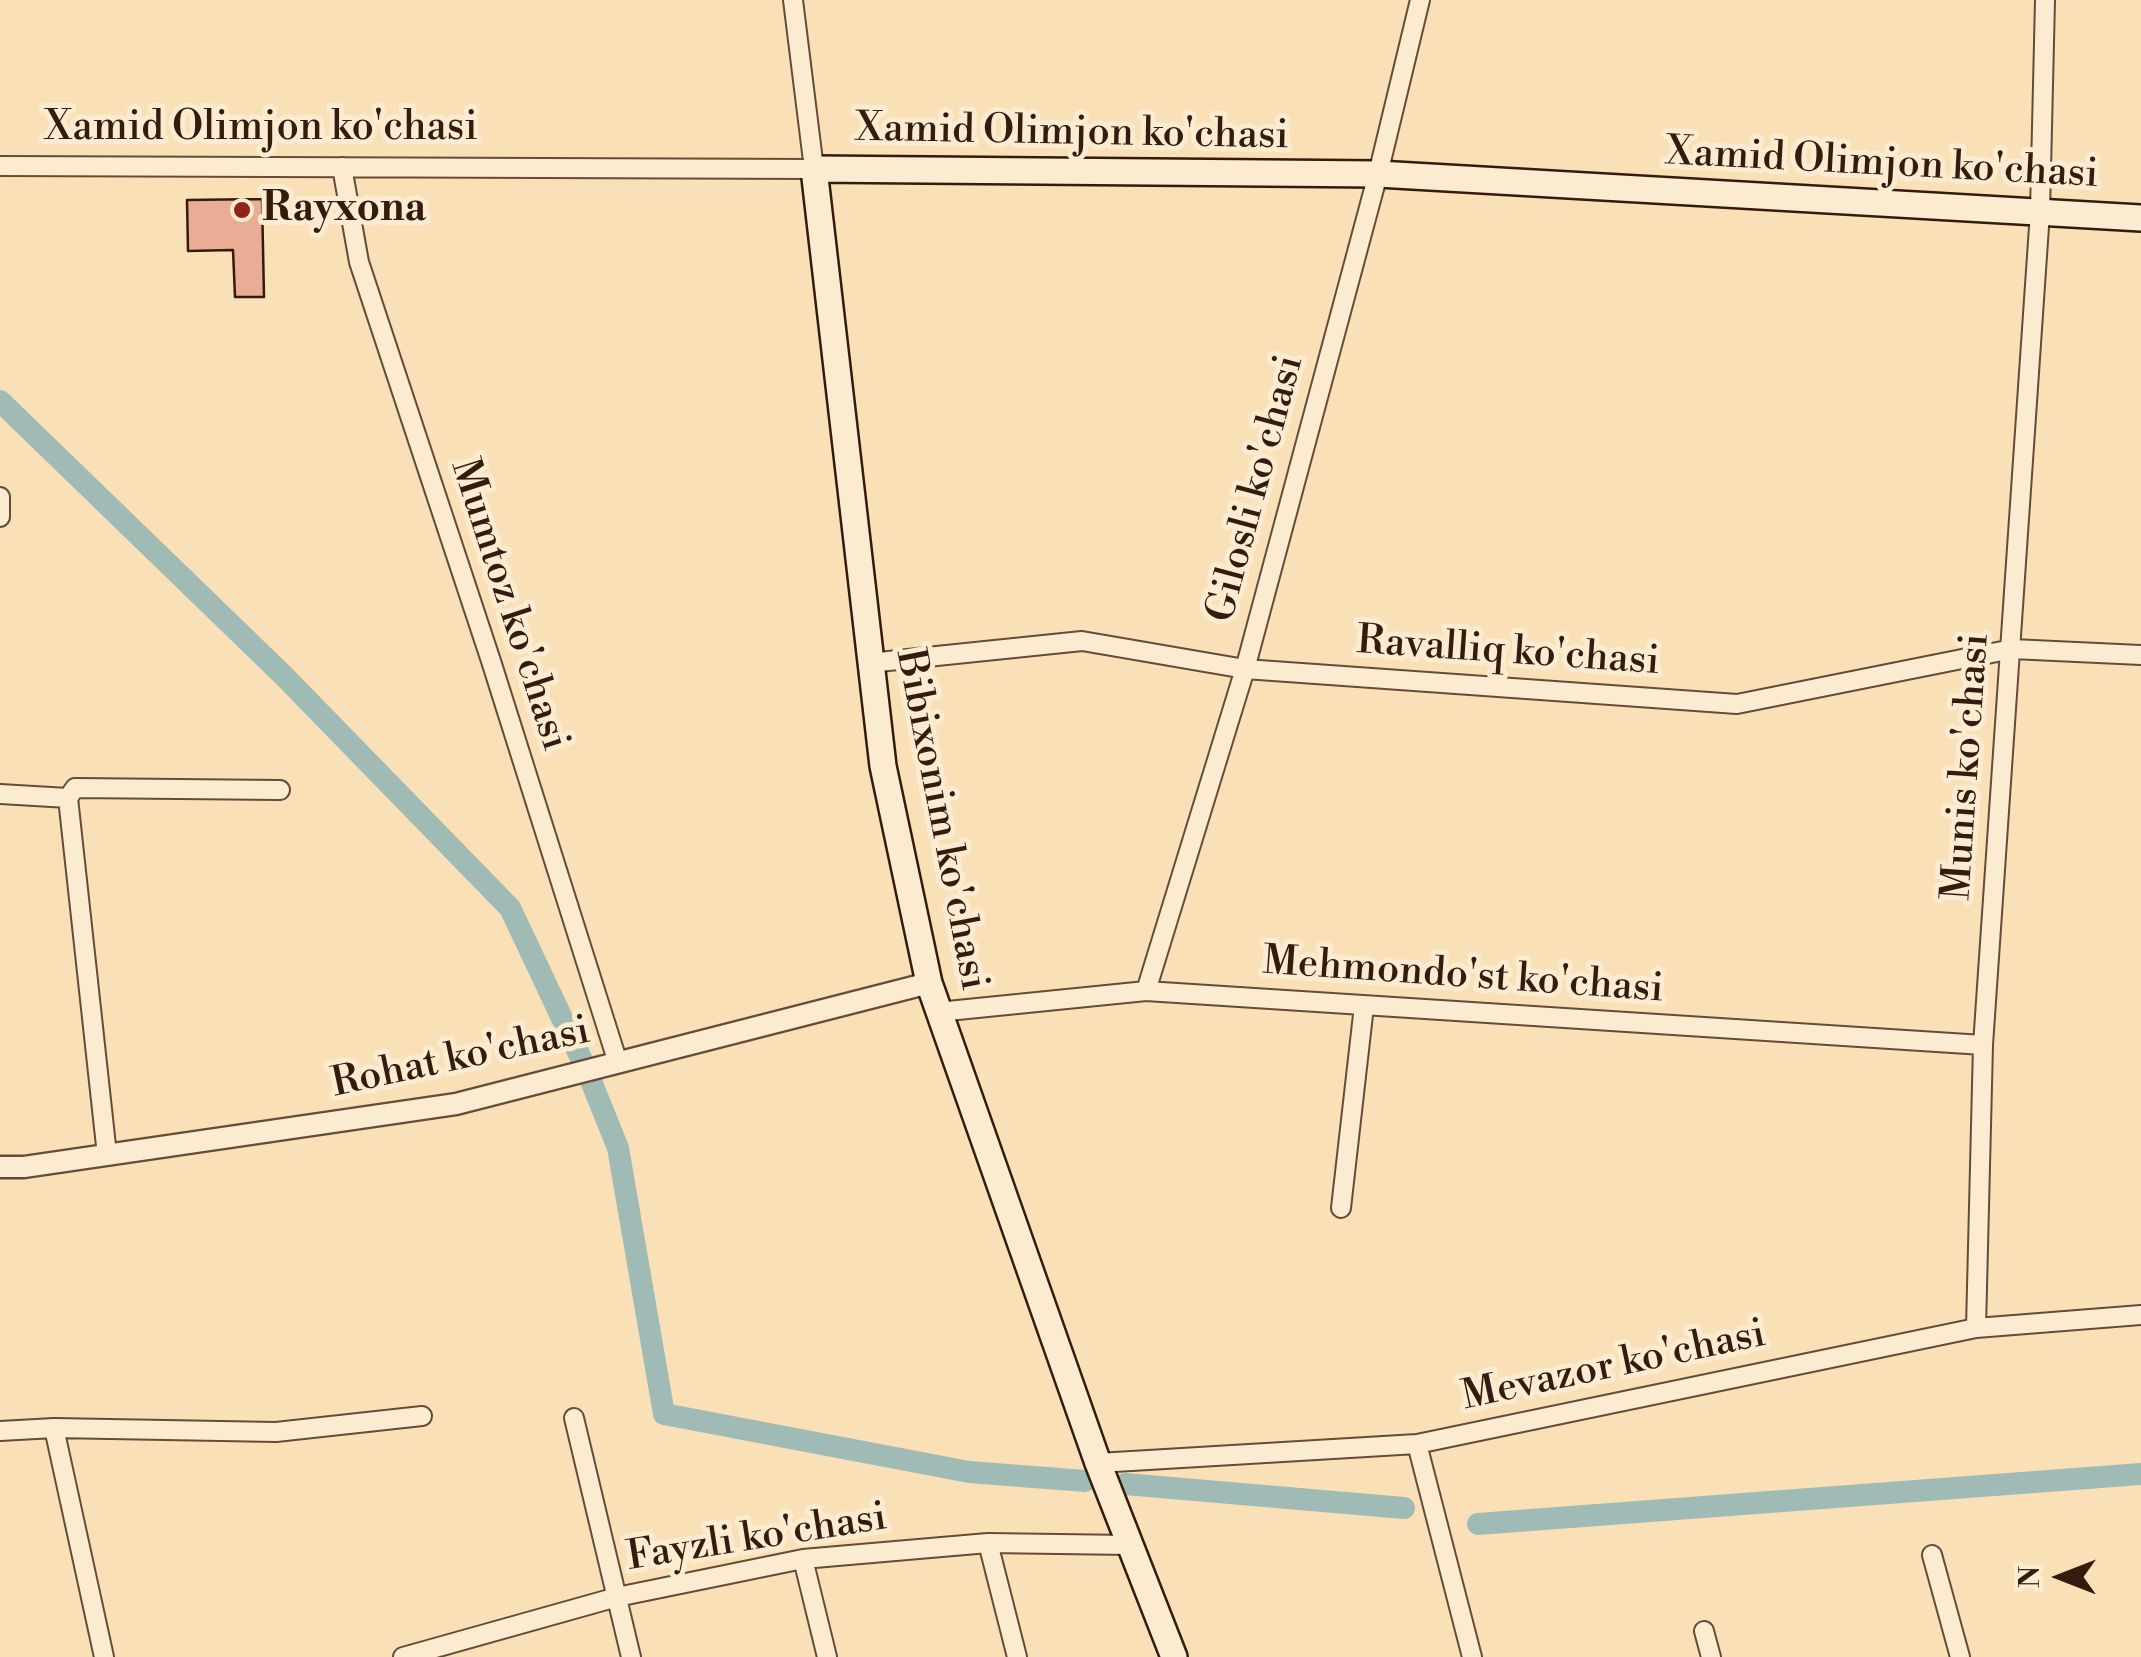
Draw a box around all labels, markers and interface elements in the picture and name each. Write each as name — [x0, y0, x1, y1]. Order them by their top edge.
street label: Xamid Olimjon ko'chasi — [44, 105, 478, 153]
street label: Xamid Olimjon ko'chasi — [855, 106, 1289, 162]
street label: Xamid Olimjon ko'chasi — [1664, 130, 2100, 200]
place label: Rayxona — [262, 186, 426, 234]
marker: Rayxona — [231, 199, 253, 221]
street label: Gilosli ko'chasi — [1198, 350, 1316, 628]
street label: Mumtoz ko'chasi — [438, 453, 578, 757]
street label: Ravalliq ko'chasi — [1355, 618, 1661, 688]
street label: Munis ko'chasi — [1935, 632, 2001, 902]
street label: Bibixonim ko'chasi — [883, 646, 997, 994]
street label: Mehmondo'st ko'chasi — [1261, 939, 1665, 1015]
street label: Rohat ko'chasi — [327, 1008, 595, 1110]
street label: Mevazor ko'chasi — [1458, 1311, 1770, 1423]
street label: Fayzli ko'chasi — [624, 1495, 890, 1583]
north arrow — [2011, 1527, 2111, 1627]
text: N — [2013, 1566, 2048, 1588]

